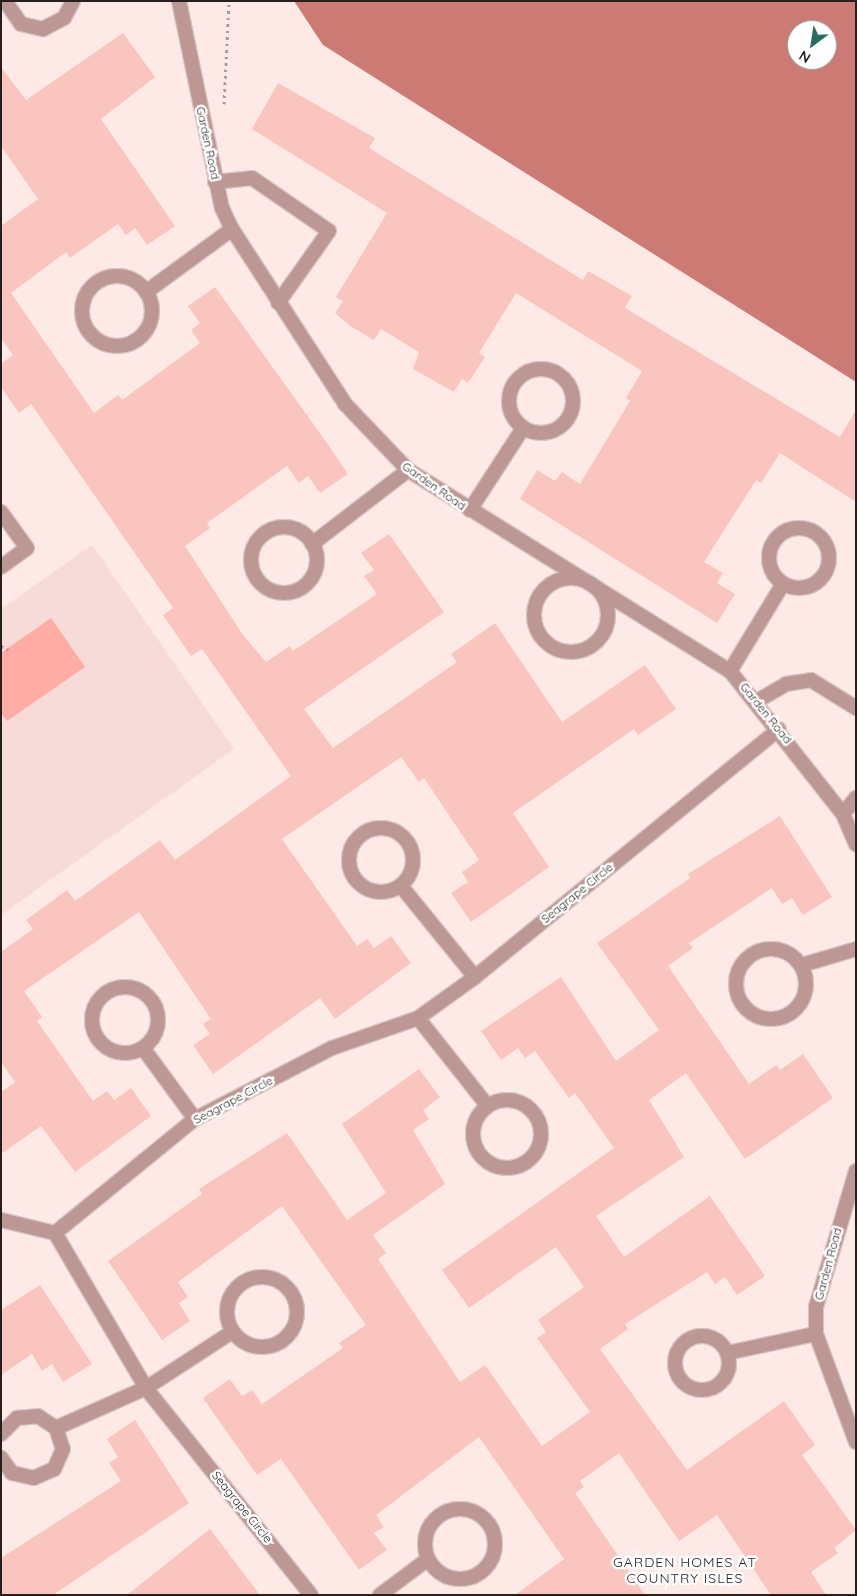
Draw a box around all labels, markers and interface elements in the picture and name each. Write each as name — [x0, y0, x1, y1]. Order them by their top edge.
north arrow — [787, 20, 837, 70]
text: N — [796, 47, 814, 67]
street label: Garden Road — [193, 105, 223, 181]
street label: Garden Road — [399, 459, 469, 513]
street label: Garden Road — [737, 680, 795, 746]
street label: Seagrape Circle — [538, 860, 616, 926]
street label: Seagrape Circle — [191, 1073, 275, 1127]
street label: Garden Road — [811, 1226, 845, 1302]
street label: Seagrape Circle — [209, 1468, 275, 1546]
district label: GARDEN HOMES AT COUNTRY ISLES — [611, 1554, 759, 1586]

